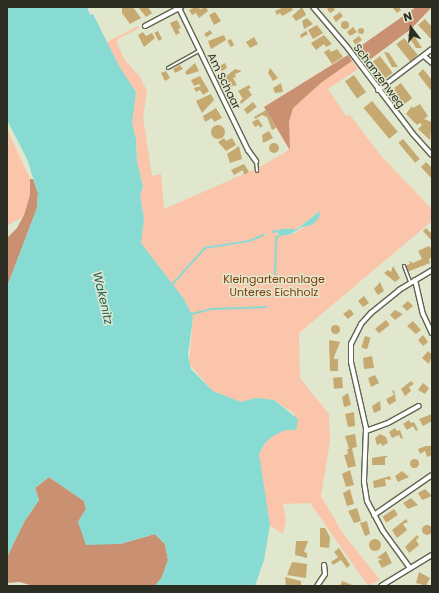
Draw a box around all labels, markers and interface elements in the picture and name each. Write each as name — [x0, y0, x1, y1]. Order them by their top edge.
north arrow — [391, 8, 431, 48]
text: N — [402, 8, 414, 25]
street label: Schanzenweg — [351, 41, 407, 111]
street label: Am Schaar — [205, 51, 243, 111]
water label: Wakenitz — [90, 270, 116, 326]
park label: Kleingartenanlage Unteres Eichholz — [223, 273, 325, 299]

